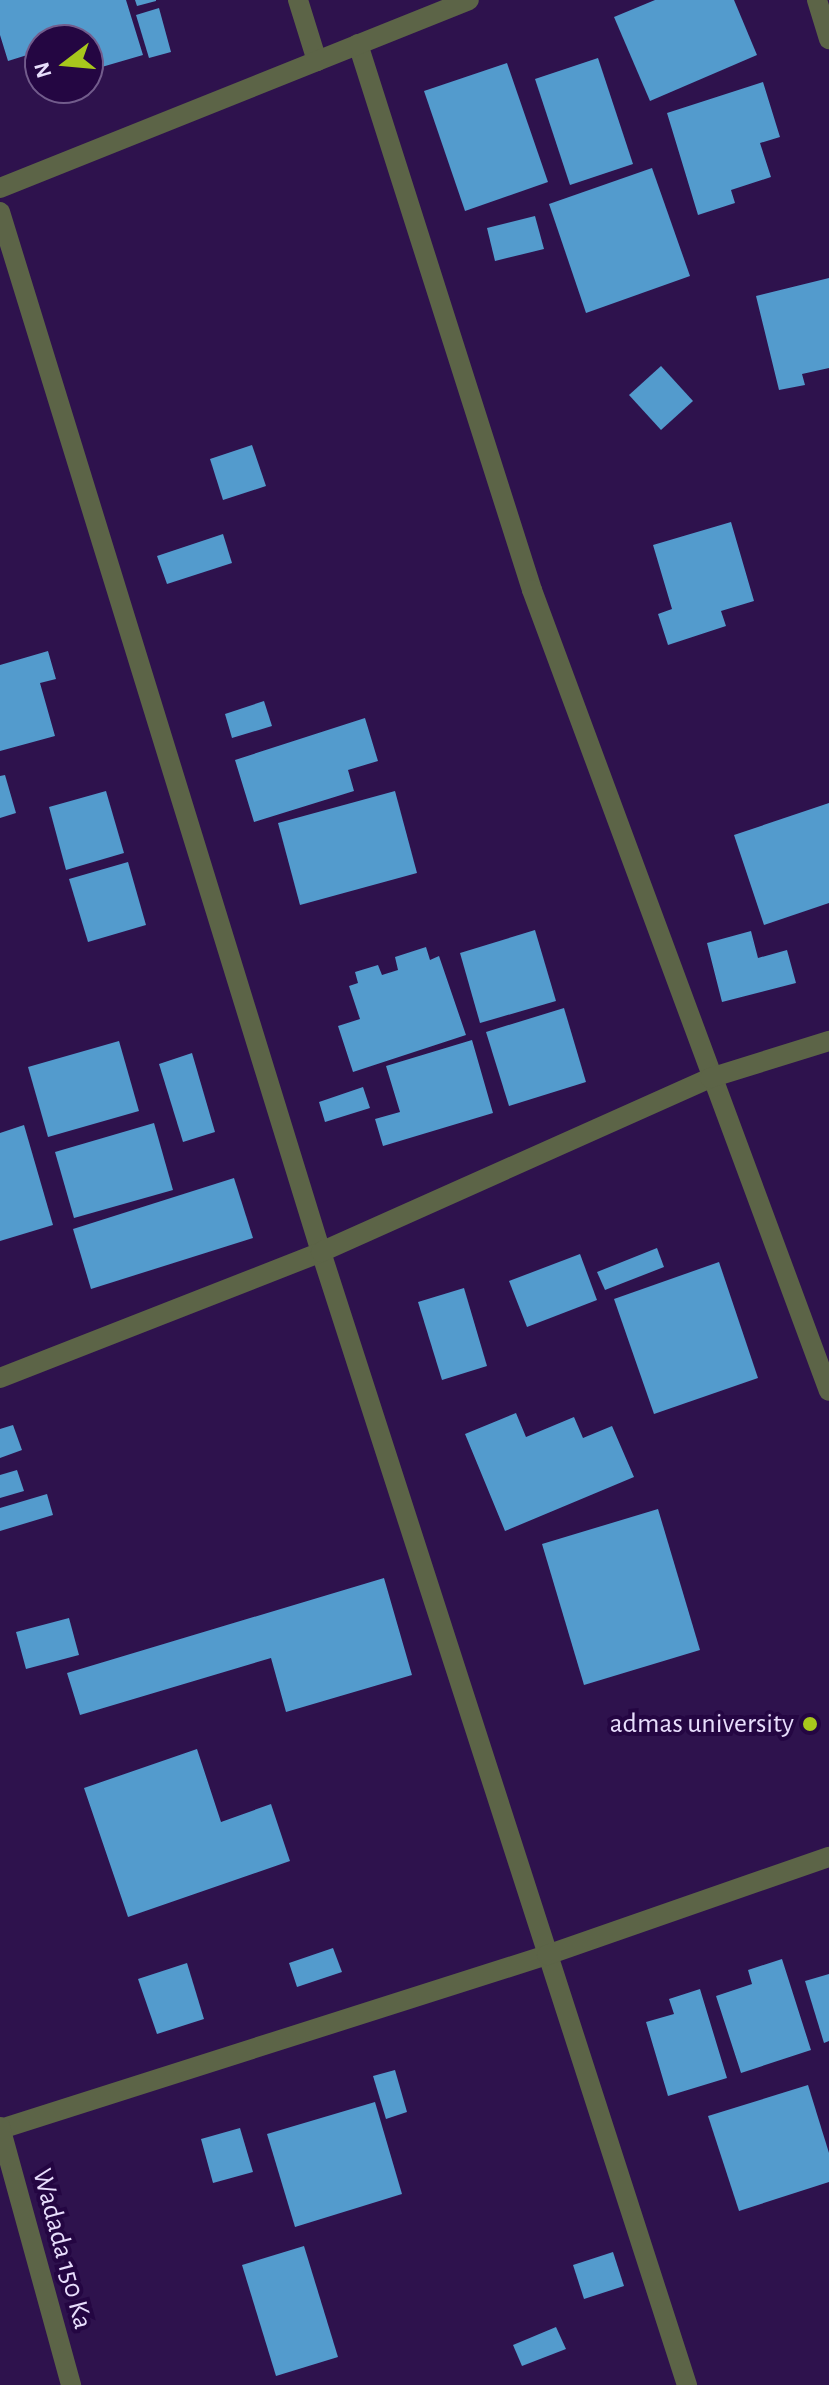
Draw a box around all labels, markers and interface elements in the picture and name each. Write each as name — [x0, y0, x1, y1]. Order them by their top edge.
north arrow — [24, 24, 104, 104]
text: N — [30, 60, 56, 80]
place label: admas university — [610, 1707, 794, 1741]
marker: admas university — [801, 1715, 819, 1733]
street label: Wadada 150 Ka — [24, 2165, 100, 2333]

